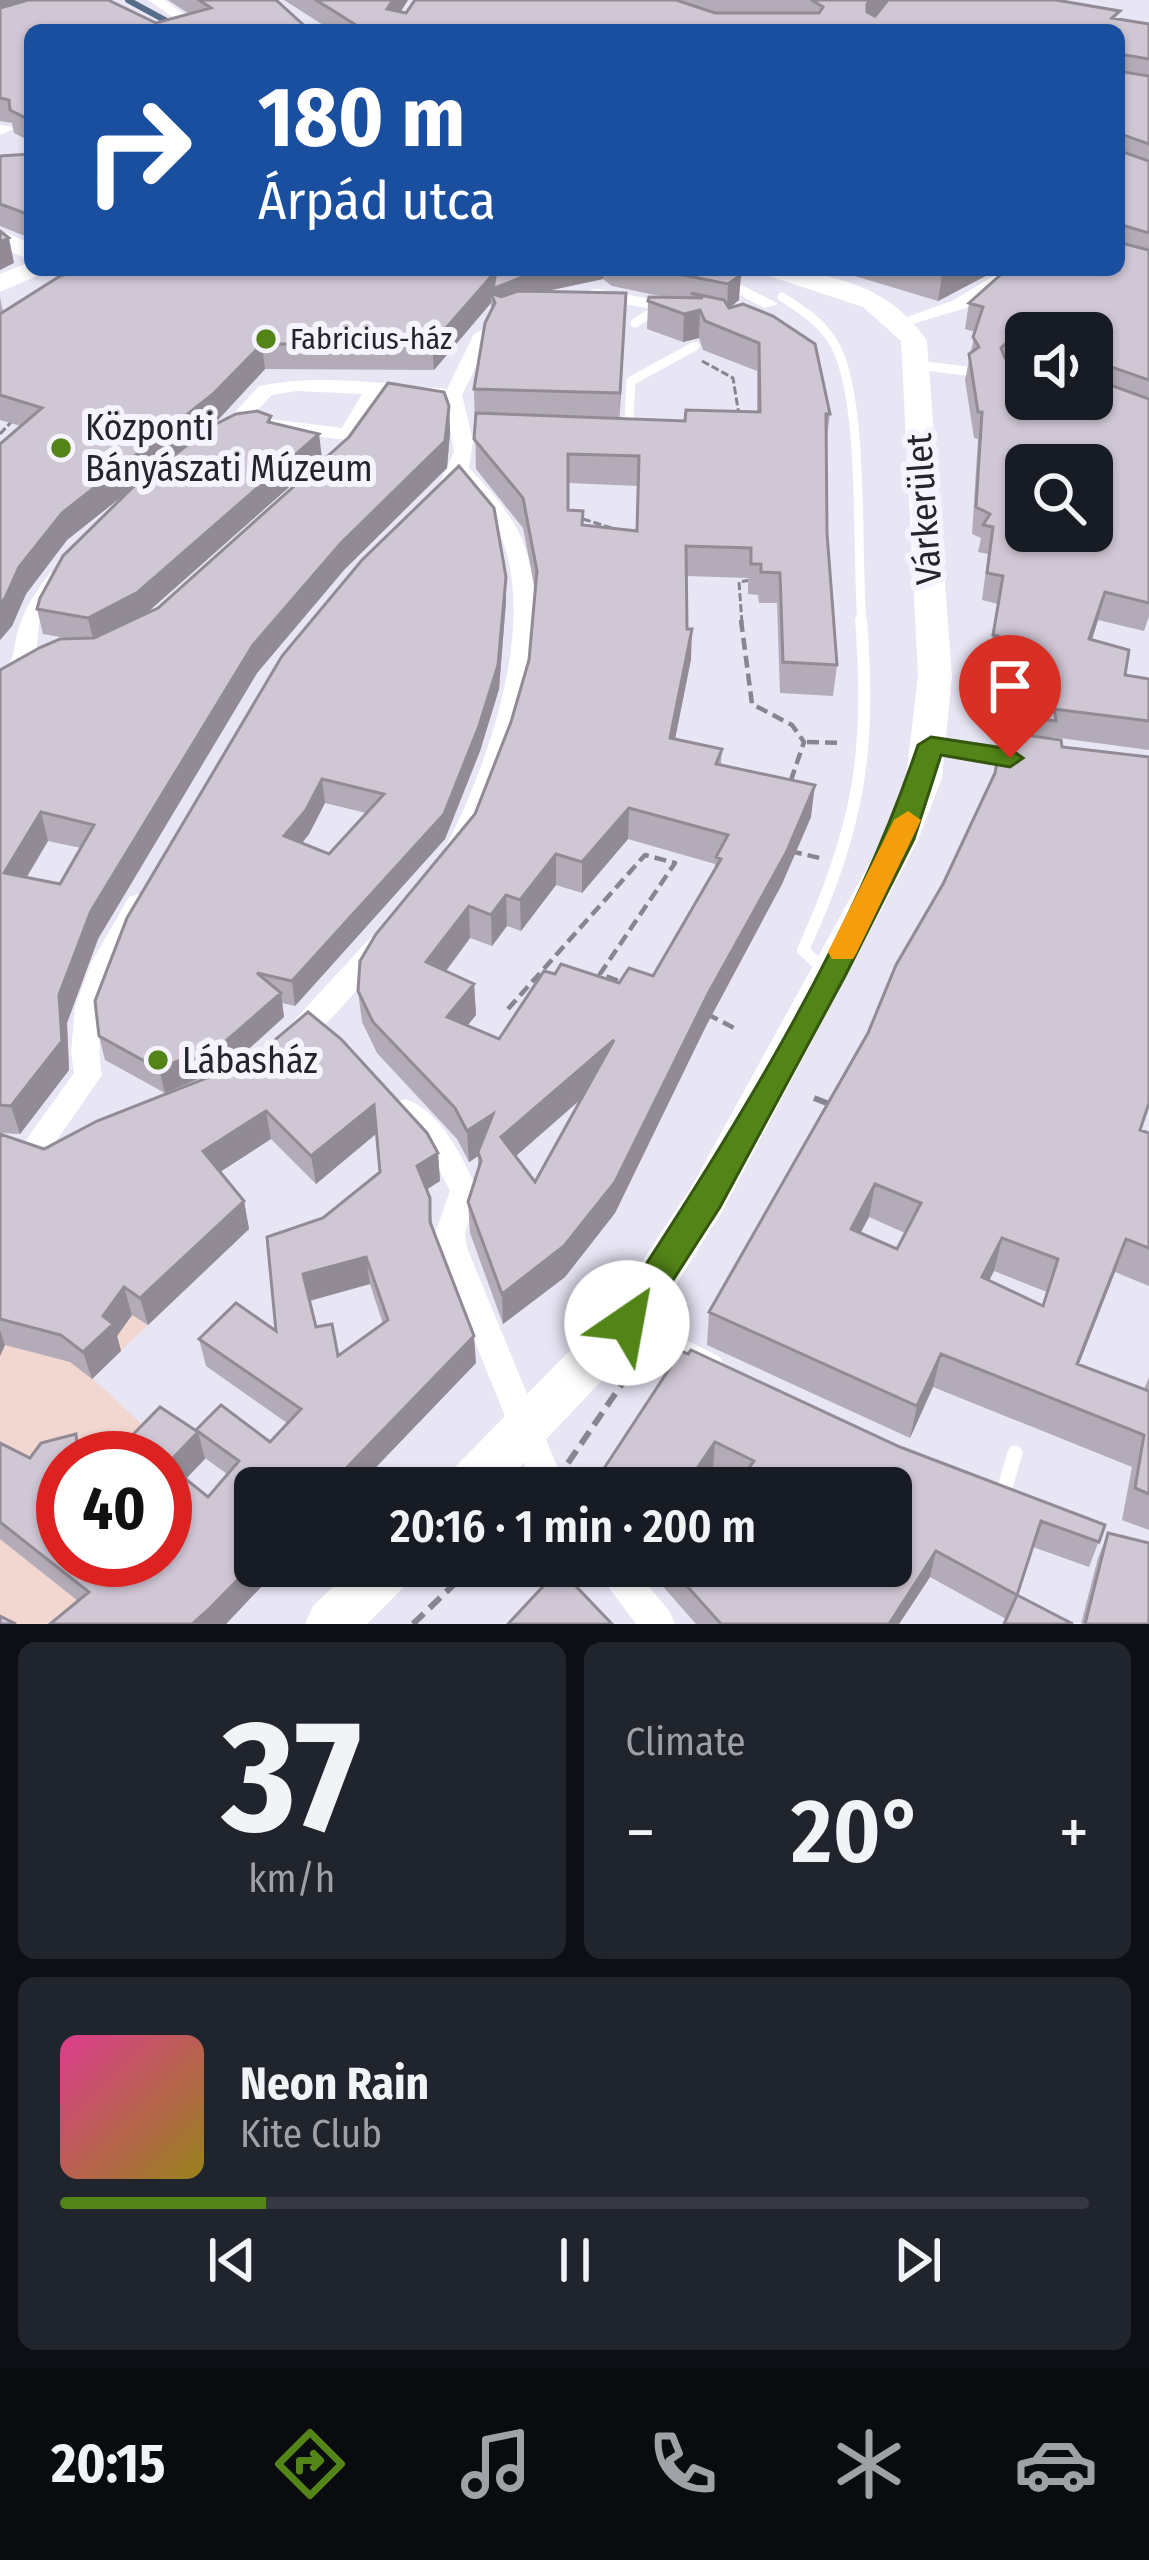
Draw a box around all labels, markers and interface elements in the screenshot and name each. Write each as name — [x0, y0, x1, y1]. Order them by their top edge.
text: 180 m — [258, 67, 465, 168]
icon: right — [60, 72, 216, 228]
text: Árpád utca — [258, 169, 496, 233]
map controls — [1005, 312, 1113, 552]
button: sound — [1005, 312, 1113, 420]
place label: Fabricius-ház — [290, 321, 452, 357]
marker: Fabricius-ház — [253, 326, 279, 352]
place label: Központi Bányászati Múzeum — [85, 406, 373, 491]
street label: Várkerület — [897, 432, 951, 586]
marker: Központi Bányászati Múzeum — [48, 435, 74, 461]
button: search — [1005, 444, 1113, 552]
pin — [959, 635, 1061, 758]
icon: arrive — [977, 653, 1043, 719]
place label: Lábasház — [182, 1039, 318, 1083]
marker: Lábasház — [145, 1047, 171, 1073]
position arrow — [564, 1260, 690, 1386]
speed limit sign: 40 — [36, 1431, 192, 1587]
text: 20:16 · 1 min · 200 m — [390, 1500, 756, 1554]
text: 37 — [222, 1684, 361, 1871]
text: Climate — [626, 1719, 746, 1765]
text: 20° — [791, 1778, 923, 1886]
text: − — [626, 1793, 655, 1872]
text: + — [1059, 1793, 1089, 1872]
text: km/h — [248, 1856, 335, 1902]
text: Neon Rain — [240, 2057, 429, 2111]
text: Kite Club — [240, 2111, 382, 2157]
icon: previous — [199, 2227, 265, 2293]
icon: pause — [542, 2227, 608, 2293]
icon: next — [885, 2227, 951, 2293]
icon: directions — [268, 2422, 352, 2506]
icon: music — [454, 2422, 538, 2506]
icon: phone — [641, 2422, 725, 2506]
icon: climate — [827, 2422, 911, 2506]
icon: car — [1014, 2422, 1098, 2506]
text: 20:15 — [51, 2432, 166, 2496]

